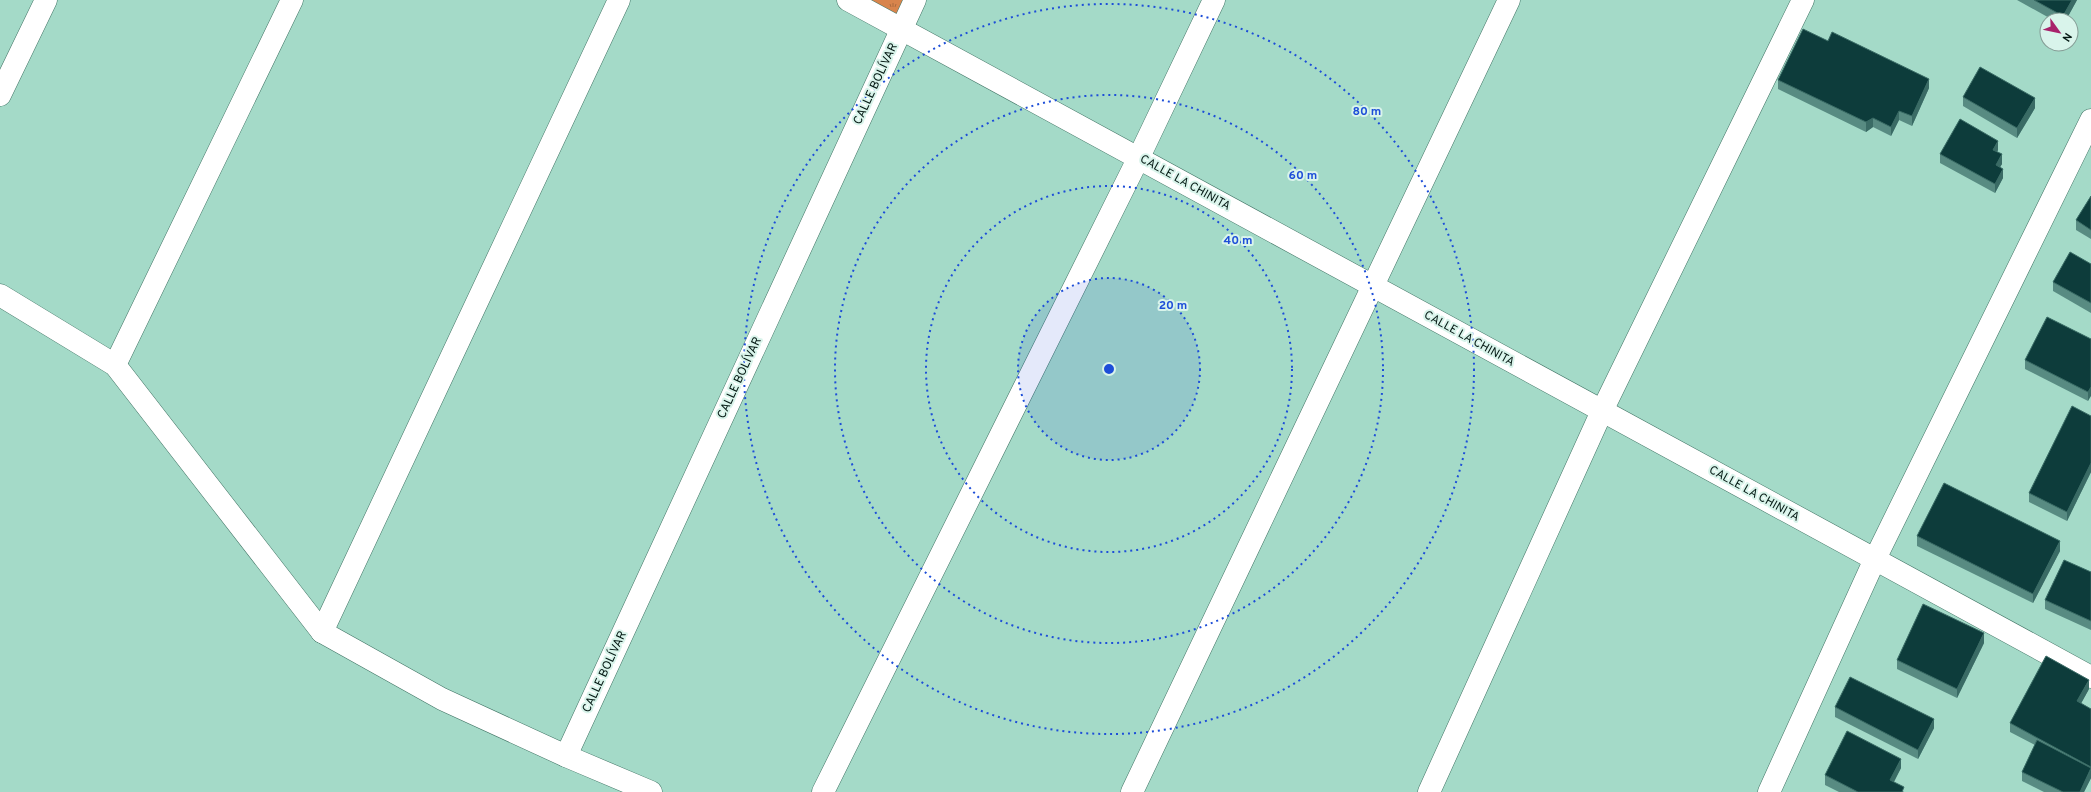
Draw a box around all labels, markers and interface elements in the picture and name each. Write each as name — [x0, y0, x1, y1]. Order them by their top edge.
north arrow — [2039, 12, 2079, 52]
text: N — [2059, 30, 2075, 44]
street label: CALLE BOLÍVAR — [850, 41, 902, 127]
text: 80 m — [1353, 104, 1381, 120]
street label: CALLE LA CHINITA — [1137, 151, 1233, 215]
text: 60 m — [1289, 168, 1317, 184]
text: 40 m — [1223, 233, 1253, 249]
text: 20 m — [1159, 298, 1187, 314]
street label: CALLE LA CHINITA — [1421, 307, 1517, 371]
street label: CALLE BOLÍVAR — [714, 335, 766, 421]
centre of rings — [1102, 362, 1116, 376]
street label: CALLE LA CHINITA — [1706, 462, 1802, 526]
street label: CALLE BOLÍVAR — [579, 629, 631, 715]

